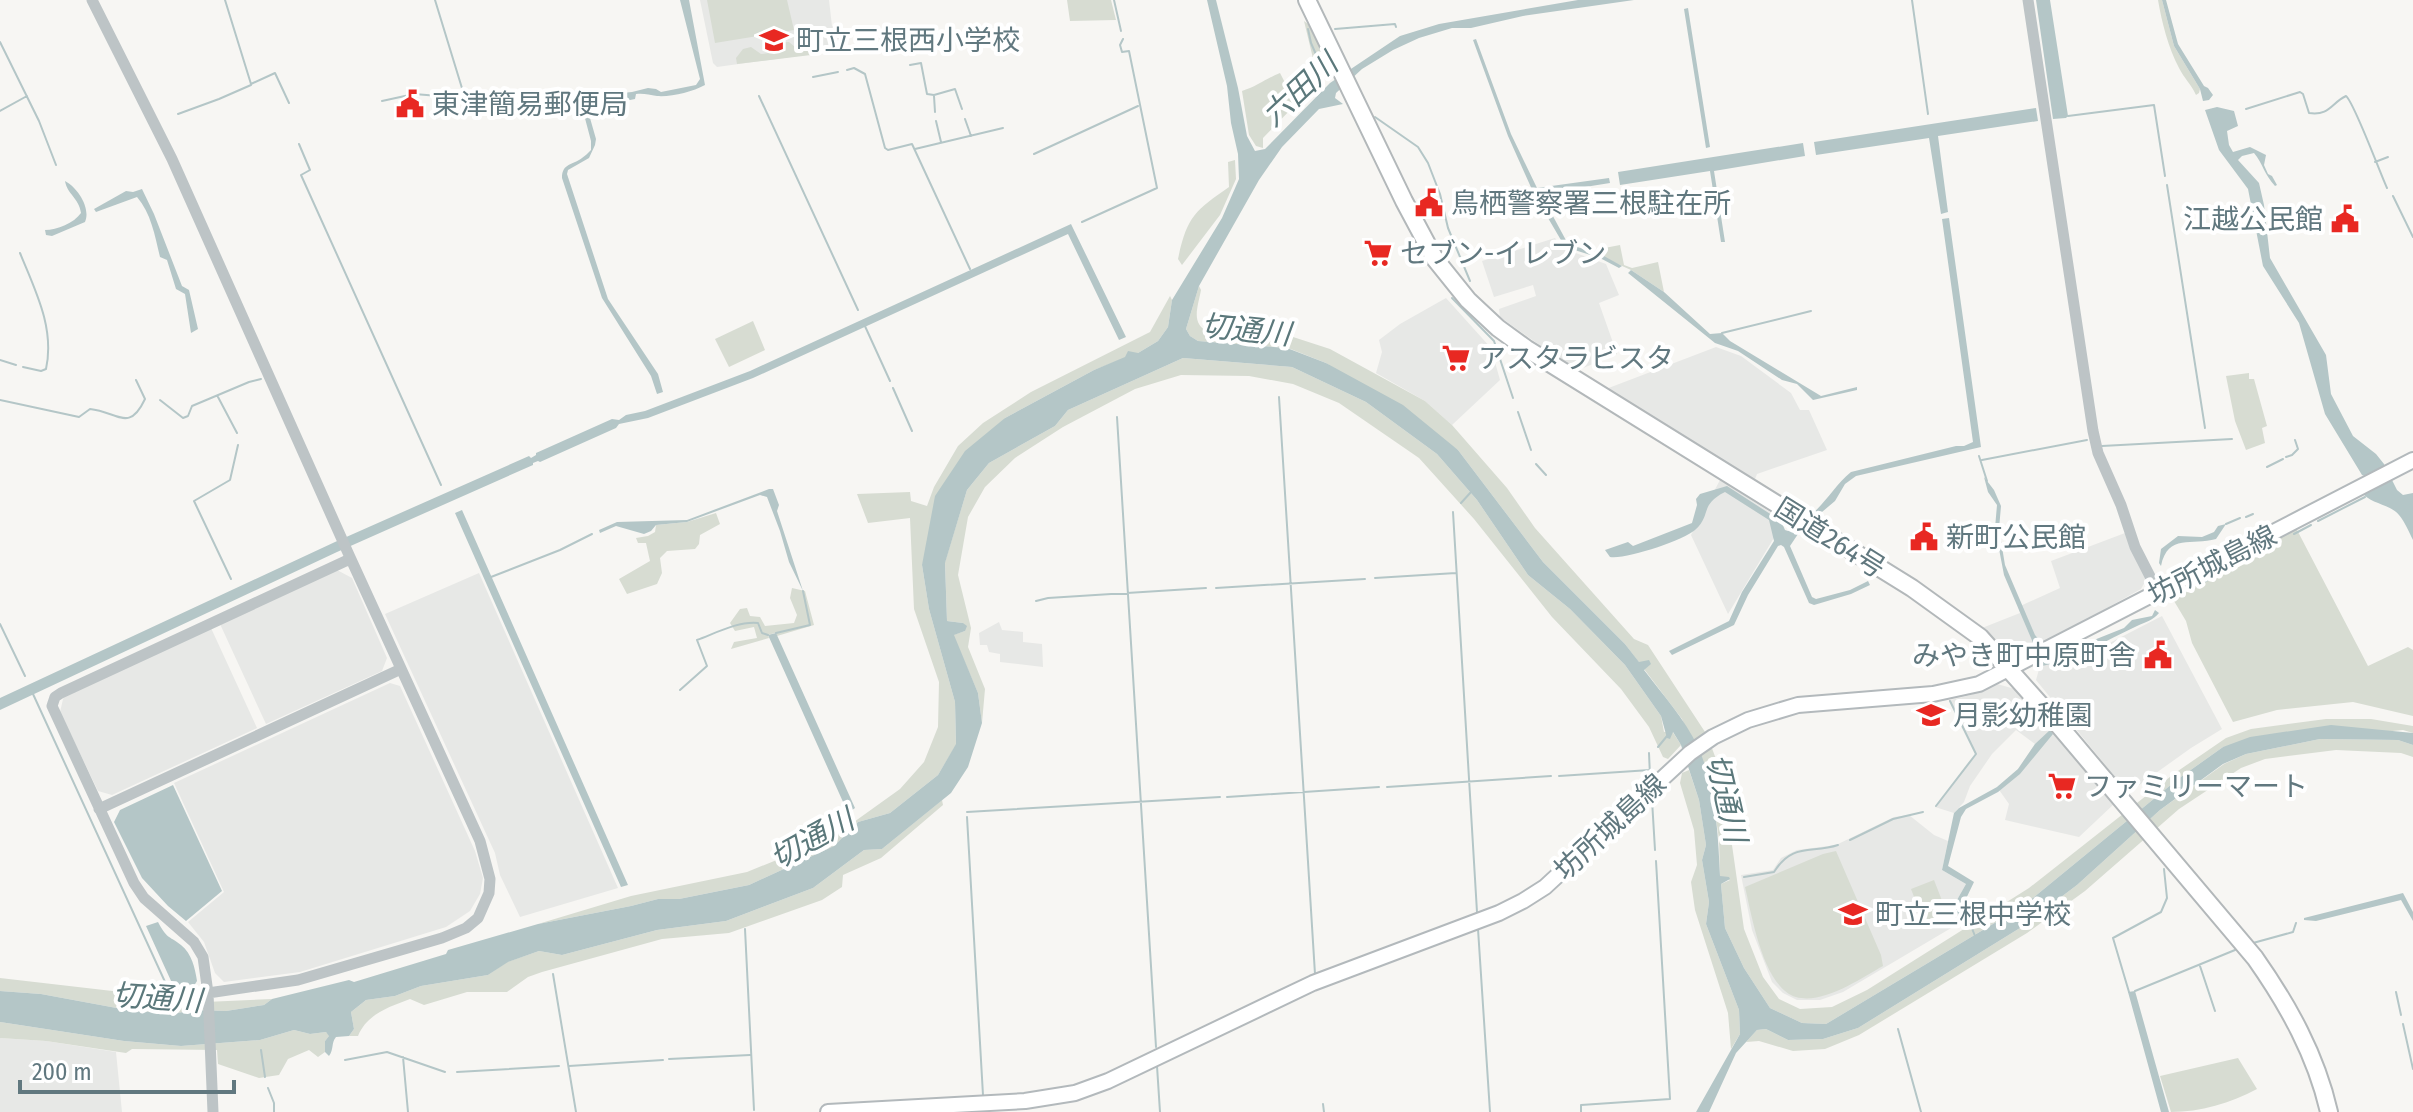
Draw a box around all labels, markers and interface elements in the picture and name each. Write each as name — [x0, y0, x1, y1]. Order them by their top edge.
place label: 町立三根西小学校 — [796, 24, 1020, 57]
school or university icon: 町立三根西小学校 — [759, 25, 789, 55]
water label: 六田川 — [1255, 44, 1347, 134]
place label: 東津簡易郵便局 — [432, 88, 628, 121]
public building icon: 東津簡易郵便局 — [395, 89, 425, 119]
place label: 鳥栖警察署三根駐在所 — [1451, 187, 1731, 220]
public building icon: 鳥栖警察署三根駐在所 — [1414, 188, 1444, 218]
place label: 江越公民館 — [2183, 203, 2323, 236]
public building icon: 江越公民館 — [2330, 204, 2360, 234]
place label: セブン-イレブン — [1400, 237, 1606, 270]
supermarket icon: セブン-イレブン — [1363, 238, 1393, 268]
water label: 切通川 — [1199, 307, 1296, 353]
place label: アスタラビスタ — [1478, 342, 1674, 375]
supermarket icon: アスタラビスタ — [1441, 343, 1471, 373]
street label: 国道264号 — [1769, 491, 1891, 585]
street label: 坊所城島線 — [2142, 519, 2282, 611]
place label: 新町公民館 — [1946, 521, 2086, 554]
public building icon: 新町公民館 — [1909, 522, 1939, 552]
place label: みやき町中原町舎 — [1912, 639, 2136, 672]
public building icon: みやき町中原町舎 — [2143, 640, 2173, 670]
place label: 月影幼稚園 — [1953, 699, 2093, 732]
school or university icon: 月影幼稚園 — [1916, 700, 1946, 730]
water label: 切通川 — [1698, 750, 1754, 849]
street label: 坊所城島線 — [1548, 767, 1672, 887]
place label: ファミリーマート — [2084, 770, 2308, 803]
supermarket icon: ファミリーマート — [2047, 771, 2077, 801]
water label: 切通川 — [764, 800, 863, 877]
place label: 町立三根中学校 — [1875, 898, 2071, 931]
school or university icon: 町立三根中学校 — [1838, 899, 1868, 929]
water label: 切通川 — [111, 977, 206, 1019]
scale bar — [20, 1044, 234, 1094]
text: 200 m — [32, 1058, 92, 1086]

